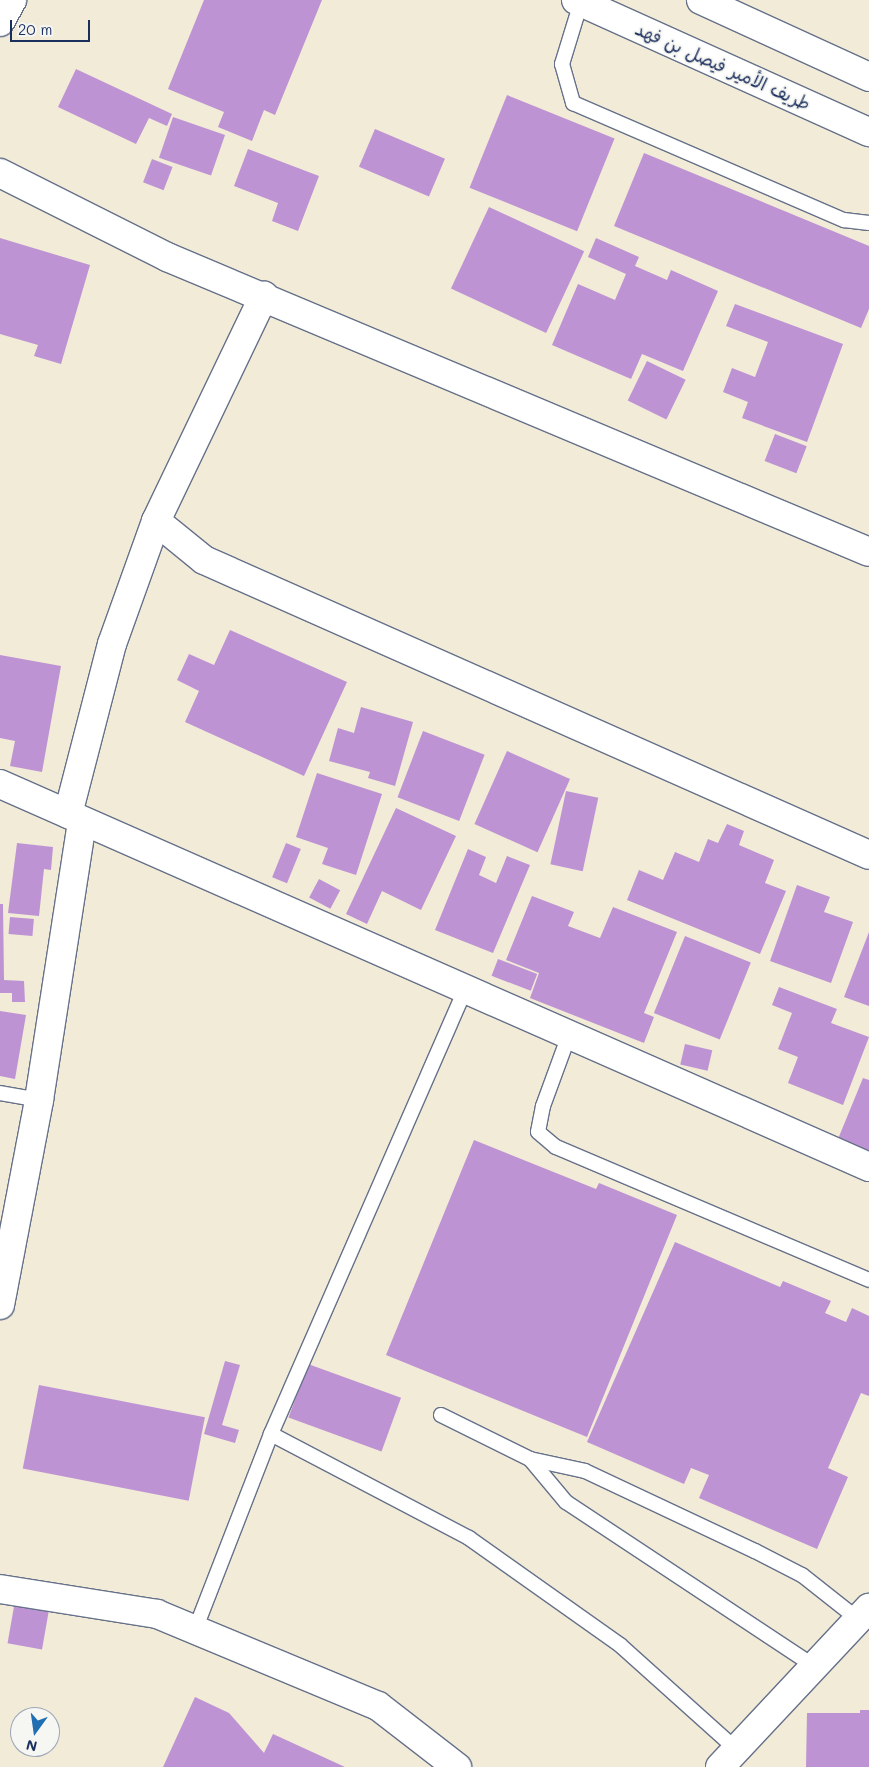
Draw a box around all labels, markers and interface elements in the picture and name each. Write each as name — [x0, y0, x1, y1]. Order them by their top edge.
scale bar — [12, 10, 92, 42]
street label: طريف الأمير فيصل بن فهد — [632, 18, 814, 114]
text: 20 m — [18, 19, 52, 39]
north arrow — [10, 1707, 60, 1757]
text: N — [24, 1736, 39, 1757]

